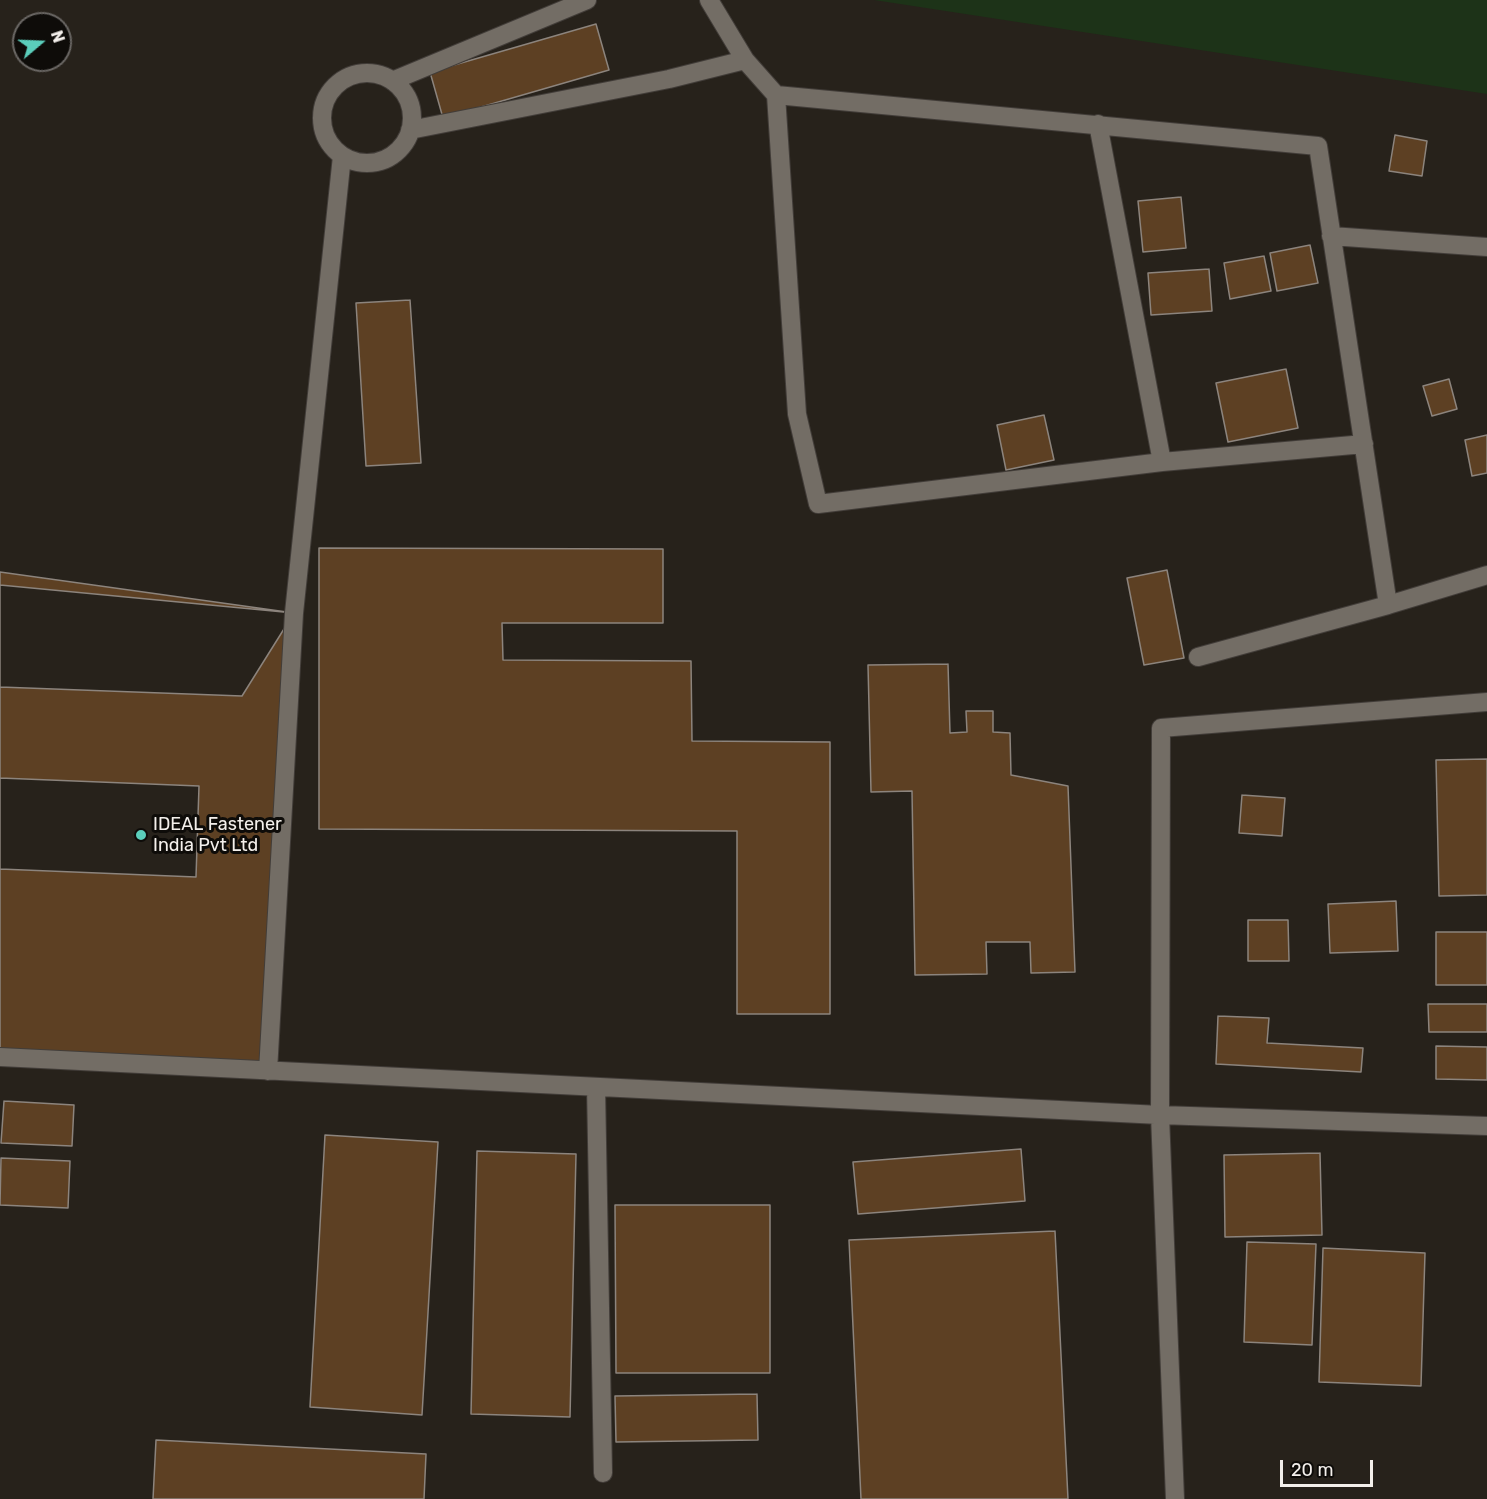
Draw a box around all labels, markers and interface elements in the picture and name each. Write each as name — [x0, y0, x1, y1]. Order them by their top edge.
north arrow — [12, 12, 72, 72]
text: N — [47, 28, 68, 45]
place label: IDEAL Fastener India Pvt Ltd — [153, 814, 282, 856]
marker: IDEAL Fastener India Pvt Ltd — [134, 828, 148, 842]
scale bar — [1283, 1448, 1376, 1486]
text: 20 m — [1291, 1459, 1333, 1481]

